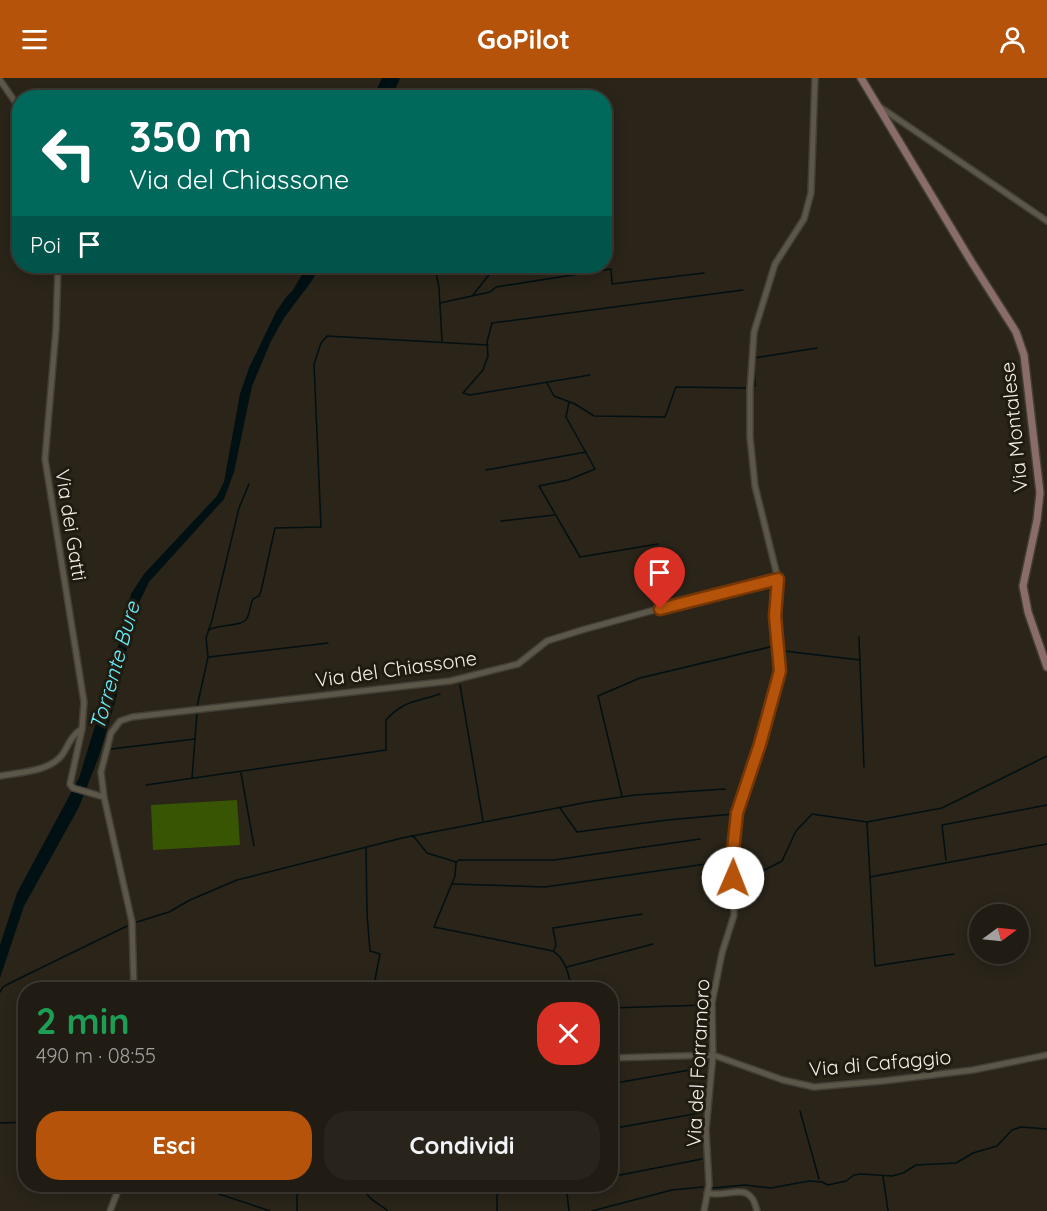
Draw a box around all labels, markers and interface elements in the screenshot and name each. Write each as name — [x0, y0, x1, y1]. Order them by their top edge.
text: GoPilot — [477, 22, 570, 56]
icon: menu — [18, 23, 51, 56]
icon: person — [996, 23, 1029, 56]
text: 350 m — [129, 110, 252, 163]
icon: left — [30, 114, 108, 192]
text: Via del Chiassone — [129, 162, 349, 196]
icon: arrive — [73, 228, 106, 261]
text: Poi — [30, 231, 61, 259]
street label: Via Montalese — [994, 361, 1033, 493]
street label: Via dei Gatti — [50, 467, 93, 582]
pin — [634, 547, 685, 609]
icon: arrive — [643, 556, 676, 589]
water label: Torrente Bure — [83, 597, 145, 733]
street label: Via del Chiassone — [313, 645, 478, 692]
position arrow — [701, 846, 765, 910]
north arrow — [969, 904, 1029, 964]
map controls — [969, 904, 1029, 964]
street label: Via del Forramoro — [681, 978, 714, 1148]
text: 2 min — [36, 998, 130, 1043]
button: close — [537, 1002, 600, 1065]
text: 490 m · 08:55 — [36, 1043, 156, 1068]
street label: Via di Cafaggio — [808, 1044, 952, 1081]
button: Esci — [36, 1111, 312, 1180]
button: Condividi — [324, 1111, 600, 1180]

